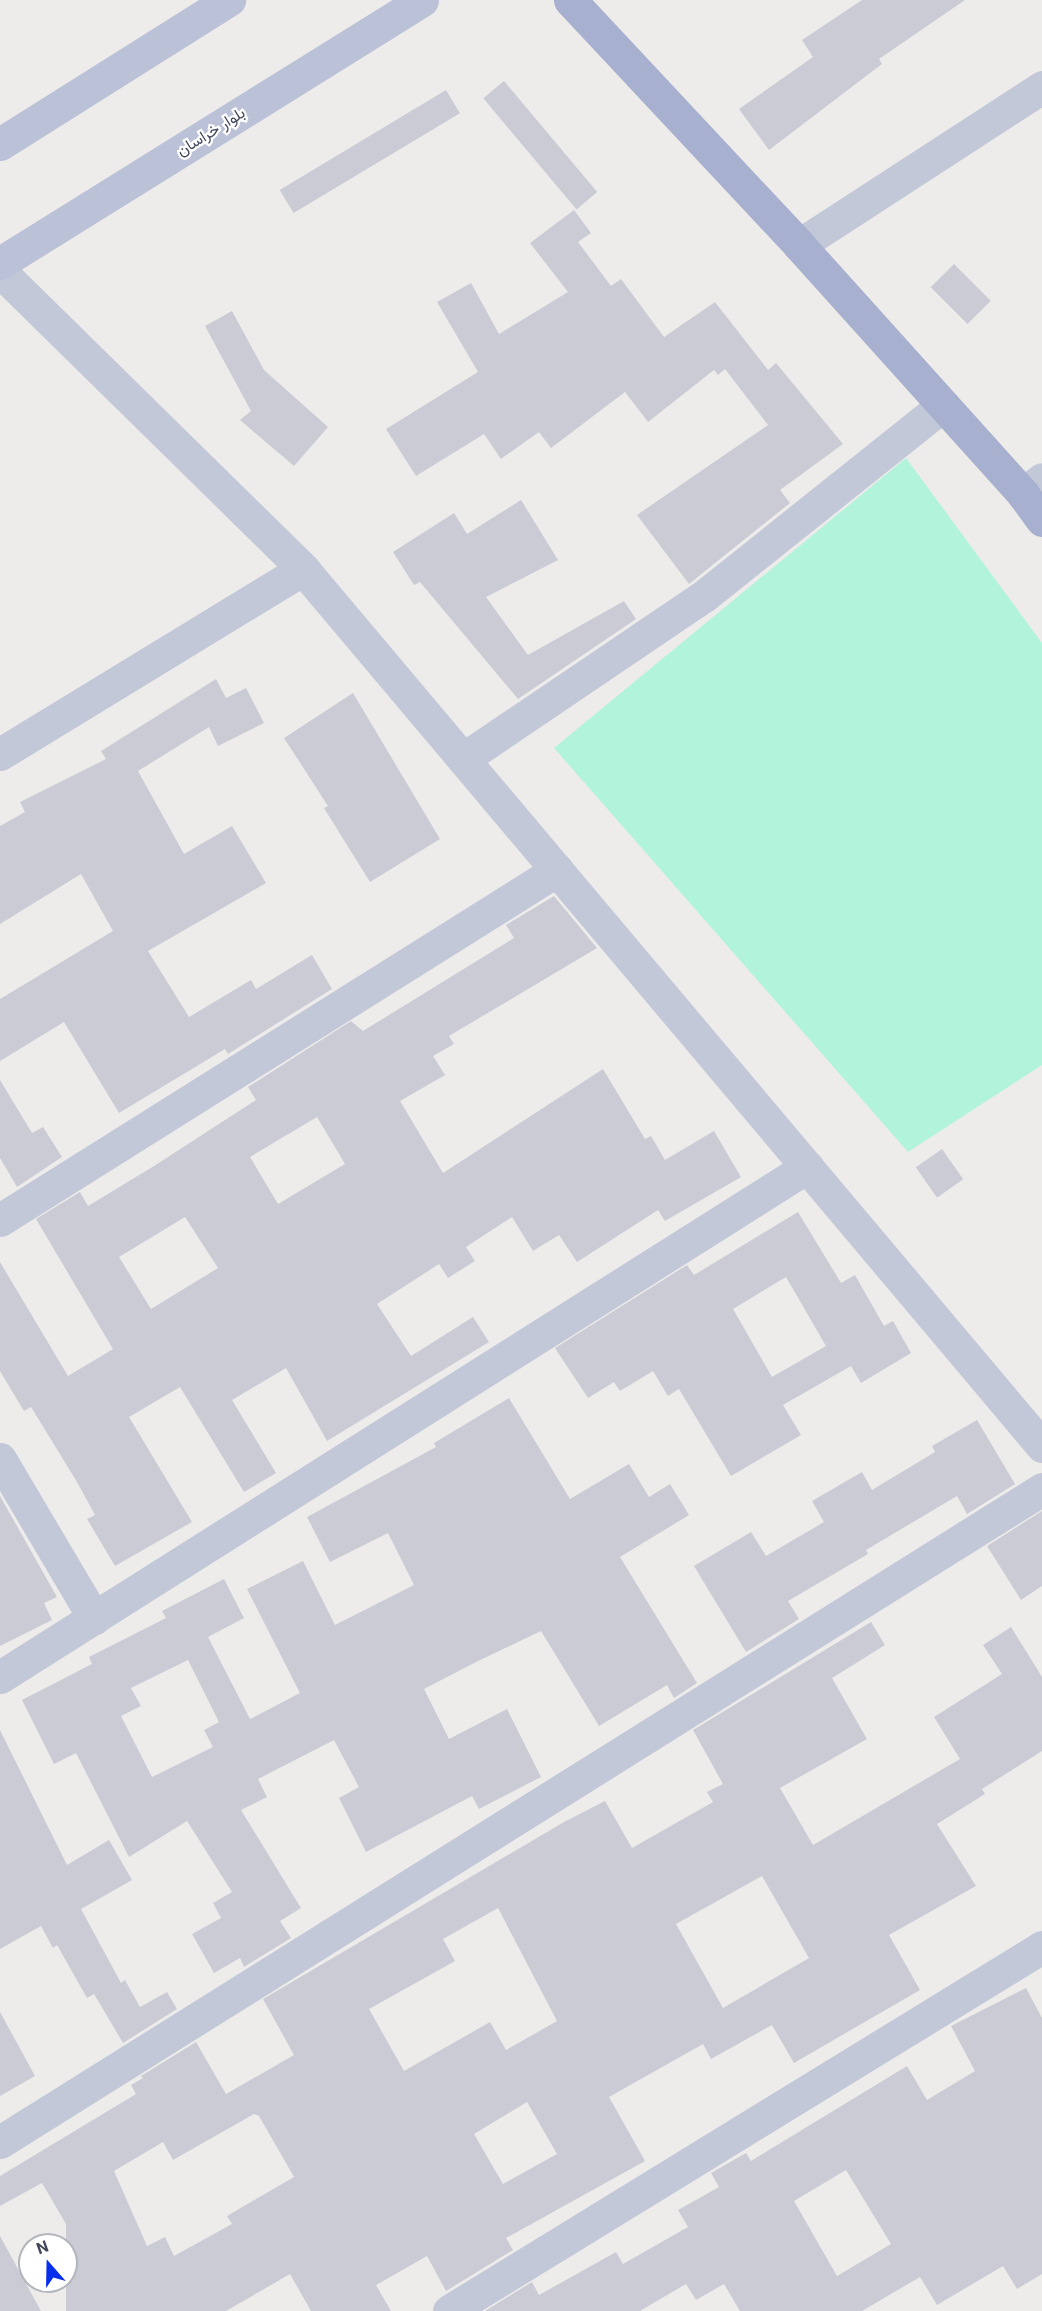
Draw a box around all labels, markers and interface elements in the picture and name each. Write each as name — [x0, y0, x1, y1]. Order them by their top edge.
street label: بلوار خراسان — [173, 103, 249, 161]
north arrow — [18, 2233, 78, 2293]
text: N — [34, 2237, 51, 2258]

